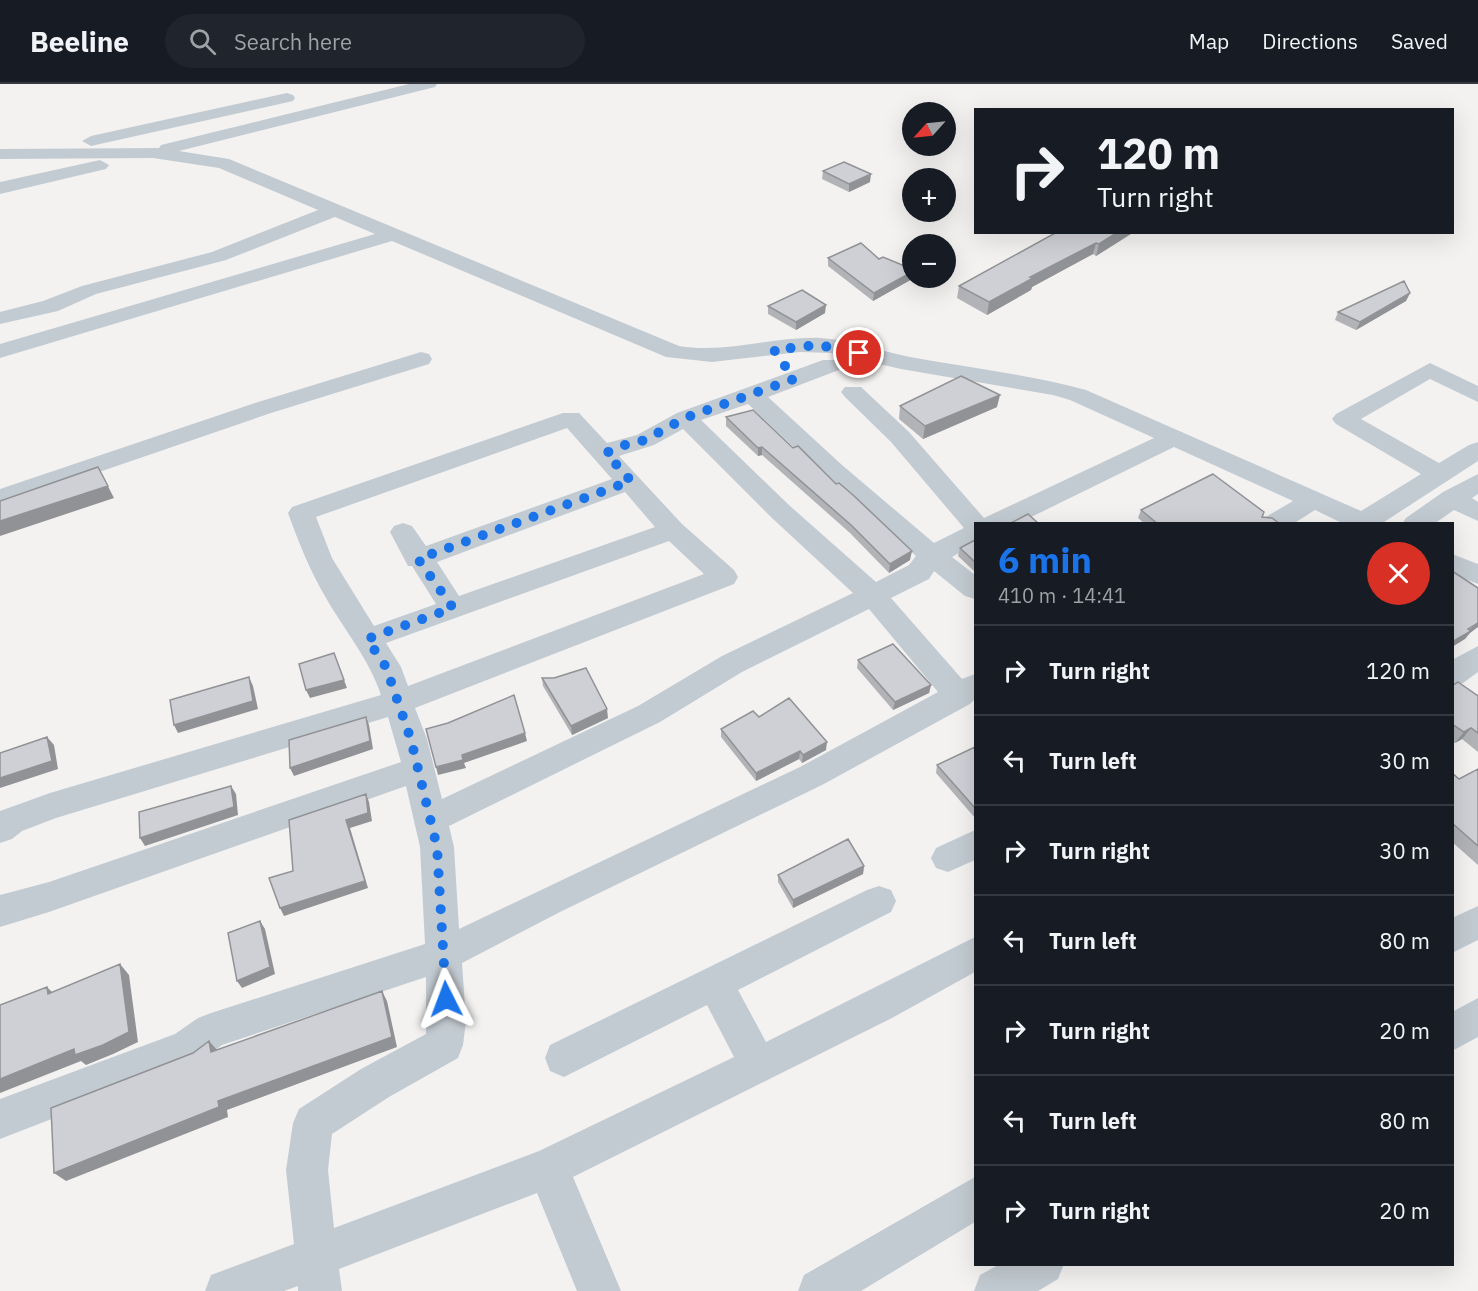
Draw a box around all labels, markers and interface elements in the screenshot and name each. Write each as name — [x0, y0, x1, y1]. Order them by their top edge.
search box — [165, 14, 585, 68]
text: Beeline — [30, 23, 129, 60]
icon: search — [186, 25, 219, 58]
text: Search here — [234, 27, 352, 56]
text: Map — [1189, 27, 1229, 55]
text: Directions — [1262, 27, 1358, 55]
text: Saved — [1391, 27, 1448, 55]
north arrow — [902, 102, 956, 156]
map controls — [902, 102, 956, 288]
text: 120 m — [1097, 126, 1220, 181]
icon: right — [998, 132, 1076, 210]
button: + — [902, 168, 956, 222]
text: Turn right — [1097, 179, 1214, 214]
button: − — [902, 234, 956, 288]
pin — [833, 327, 884, 378]
icon: arrive — [842, 336, 875, 369]
text: 6 min — [998, 536, 1092, 583]
button: close — [1367, 542, 1430, 605]
text: 410 m · 14:41 — [998, 582, 1126, 609]
icon: right — [998, 654, 1031, 687]
text: Turn right — [1049, 656, 1150, 685]
text: 120 m — [1366, 656, 1430, 685]
icon: left — [998, 744, 1031, 777]
text: Turn left — [1049, 746, 1137, 775]
text: 30 m — [1379, 746, 1430, 775]
icon: right — [998, 834, 1031, 867]
text: Turn right — [1049, 836, 1150, 865]
text: 30 m — [1379, 836, 1430, 865]
icon: left — [998, 924, 1031, 957]
text: Turn left — [1049, 926, 1137, 955]
text: 80 m — [1379, 926, 1430, 955]
position arrow — [414, 967, 478, 1031]
icon: right — [998, 1014, 1031, 1047]
text: Turn right — [1049, 1016, 1150, 1045]
text: 20 m — [1379, 1016, 1430, 1045]
icon: left — [998, 1104, 1031, 1137]
text: Turn left — [1049, 1106, 1137, 1135]
text: 80 m — [1379, 1106, 1430, 1135]
icon: right — [998, 1194, 1031, 1227]
text: Turn right — [1049, 1196, 1150, 1225]
text: 20 m — [1379, 1196, 1430, 1225]

